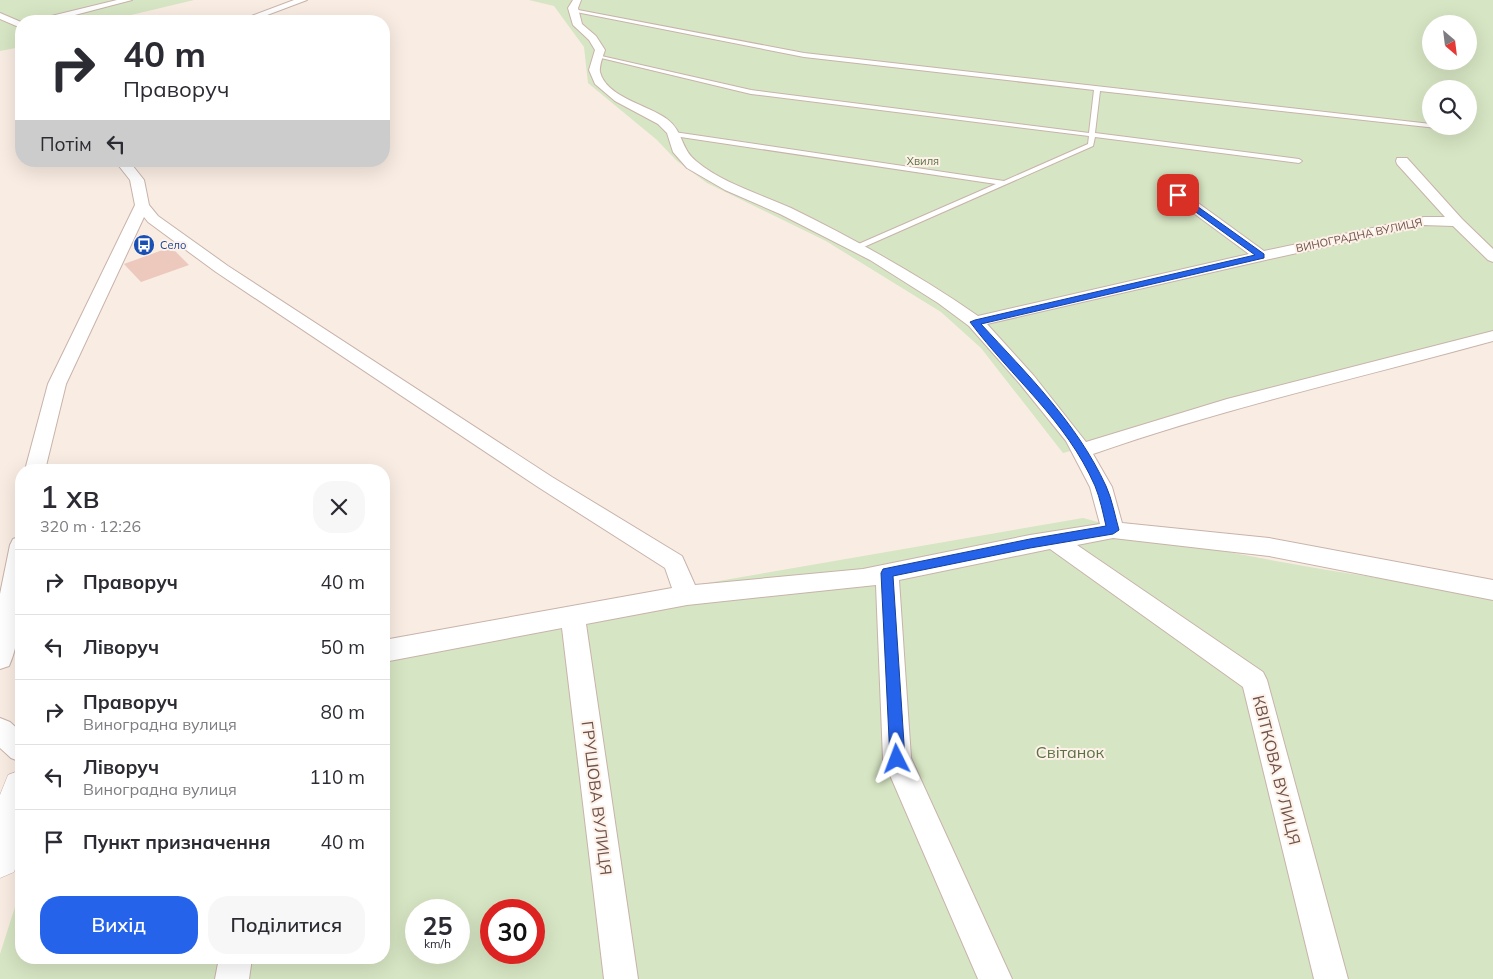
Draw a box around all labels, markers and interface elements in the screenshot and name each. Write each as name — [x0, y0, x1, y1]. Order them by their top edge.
north arrow — [1422, 15, 1478, 70]
map controls — [1422, 15, 1477, 135]
text: 40 m — [123, 32, 206, 76]
icon: right — [40, 35, 105, 100]
text: Праворуч — [123, 75, 229, 103]
button: search — [1422, 80, 1477, 135]
icon: left — [102, 130, 130, 158]
text: Потім — [40, 132, 92, 156]
park label: Хвиля — [907, 154, 939, 168]
pin — [1157, 174, 1199, 216]
icon: arrive — [1164, 181, 1192, 209]
street label: ВИНОГРАДНА ВУЛИЦЯ — [1295, 215, 1423, 255]
bus stop icon: Село — [132, 233, 156, 257]
place label: Село — [160, 238, 186, 252]
text: 1 хв — [40, 478, 100, 516]
button: close — [313, 481, 365, 533]
text: 320 m · 12:26 — [40, 516, 141, 536]
icon: right — [40, 568, 68, 596]
text: Праворуч — [83, 570, 178, 594]
text: 40 m — [321, 570, 365, 594]
icon: left — [40, 633, 68, 661]
text: Ліворуч — [83, 635, 159, 659]
text: 50 m — [321, 635, 365, 659]
text: Праворуч — [83, 690, 178, 714]
street label: КВІТКОВА ВУЛИЦЯ — [1249, 693, 1305, 847]
icon: right — [40, 698, 68, 726]
text: 80 m — [321, 700, 365, 724]
text: Виноградна вулиця — [83, 714, 237, 734]
street label: ГРУШОВА ВУЛИЦЯ — [578, 720, 616, 876]
position arrow — [870, 732, 922, 784]
park label: Світанок — [1036, 742, 1105, 762]
text: Ліворуч — [83, 755, 159, 779]
icon: left — [40, 763, 68, 791]
text: 110 m — [309, 765, 365, 789]
text: Виноградна вулиця — [83, 779, 237, 799]
icon: arrive — [40, 828, 68, 856]
text: Пункт призначення — [83, 830, 271, 854]
text: 40 m — [321, 830, 365, 854]
button: Вихід — [40, 896, 198, 954]
button: Поділитися — [208, 896, 365, 954]
speed limit sign: 30 — [480, 899, 545, 964]
text: 25 — [422, 910, 453, 941]
text: km/h — [424, 936, 451, 951]

